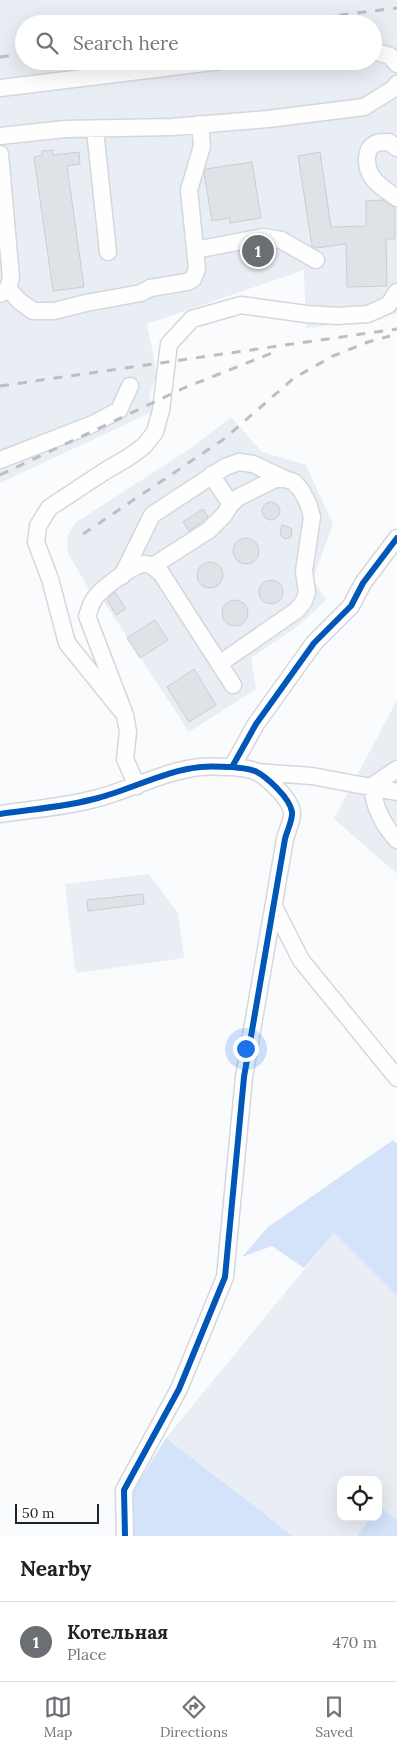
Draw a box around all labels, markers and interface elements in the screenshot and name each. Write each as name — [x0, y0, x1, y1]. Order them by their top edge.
search box — [15, 15, 382, 70]
icon: search — [33, 29, 61, 57]
text: Search here — [73, 31, 179, 55]
pin: 1 — [242, 232, 274, 270]
your location — [233, 1036, 259, 1062]
map controls — [337, 1476, 382, 1521]
button: locate — [337, 1476, 382, 1521]
scale bar — [15, 1501, 99, 1524]
text: 50 m — [22, 1504, 55, 1522]
text: Nearby — [20, 1555, 91, 1582]
text: Котельная — [67, 1620, 168, 1644]
text: 1 — [33, 1632, 39, 1652]
text: 470 m — [333, 1632, 377, 1652]
text: Place — [67, 1644, 106, 1664]
tab: Map — [44, 1693, 72, 1741]
tab: Directions — [160, 1693, 228, 1741]
tab: Saved — [315, 1693, 353, 1741]

